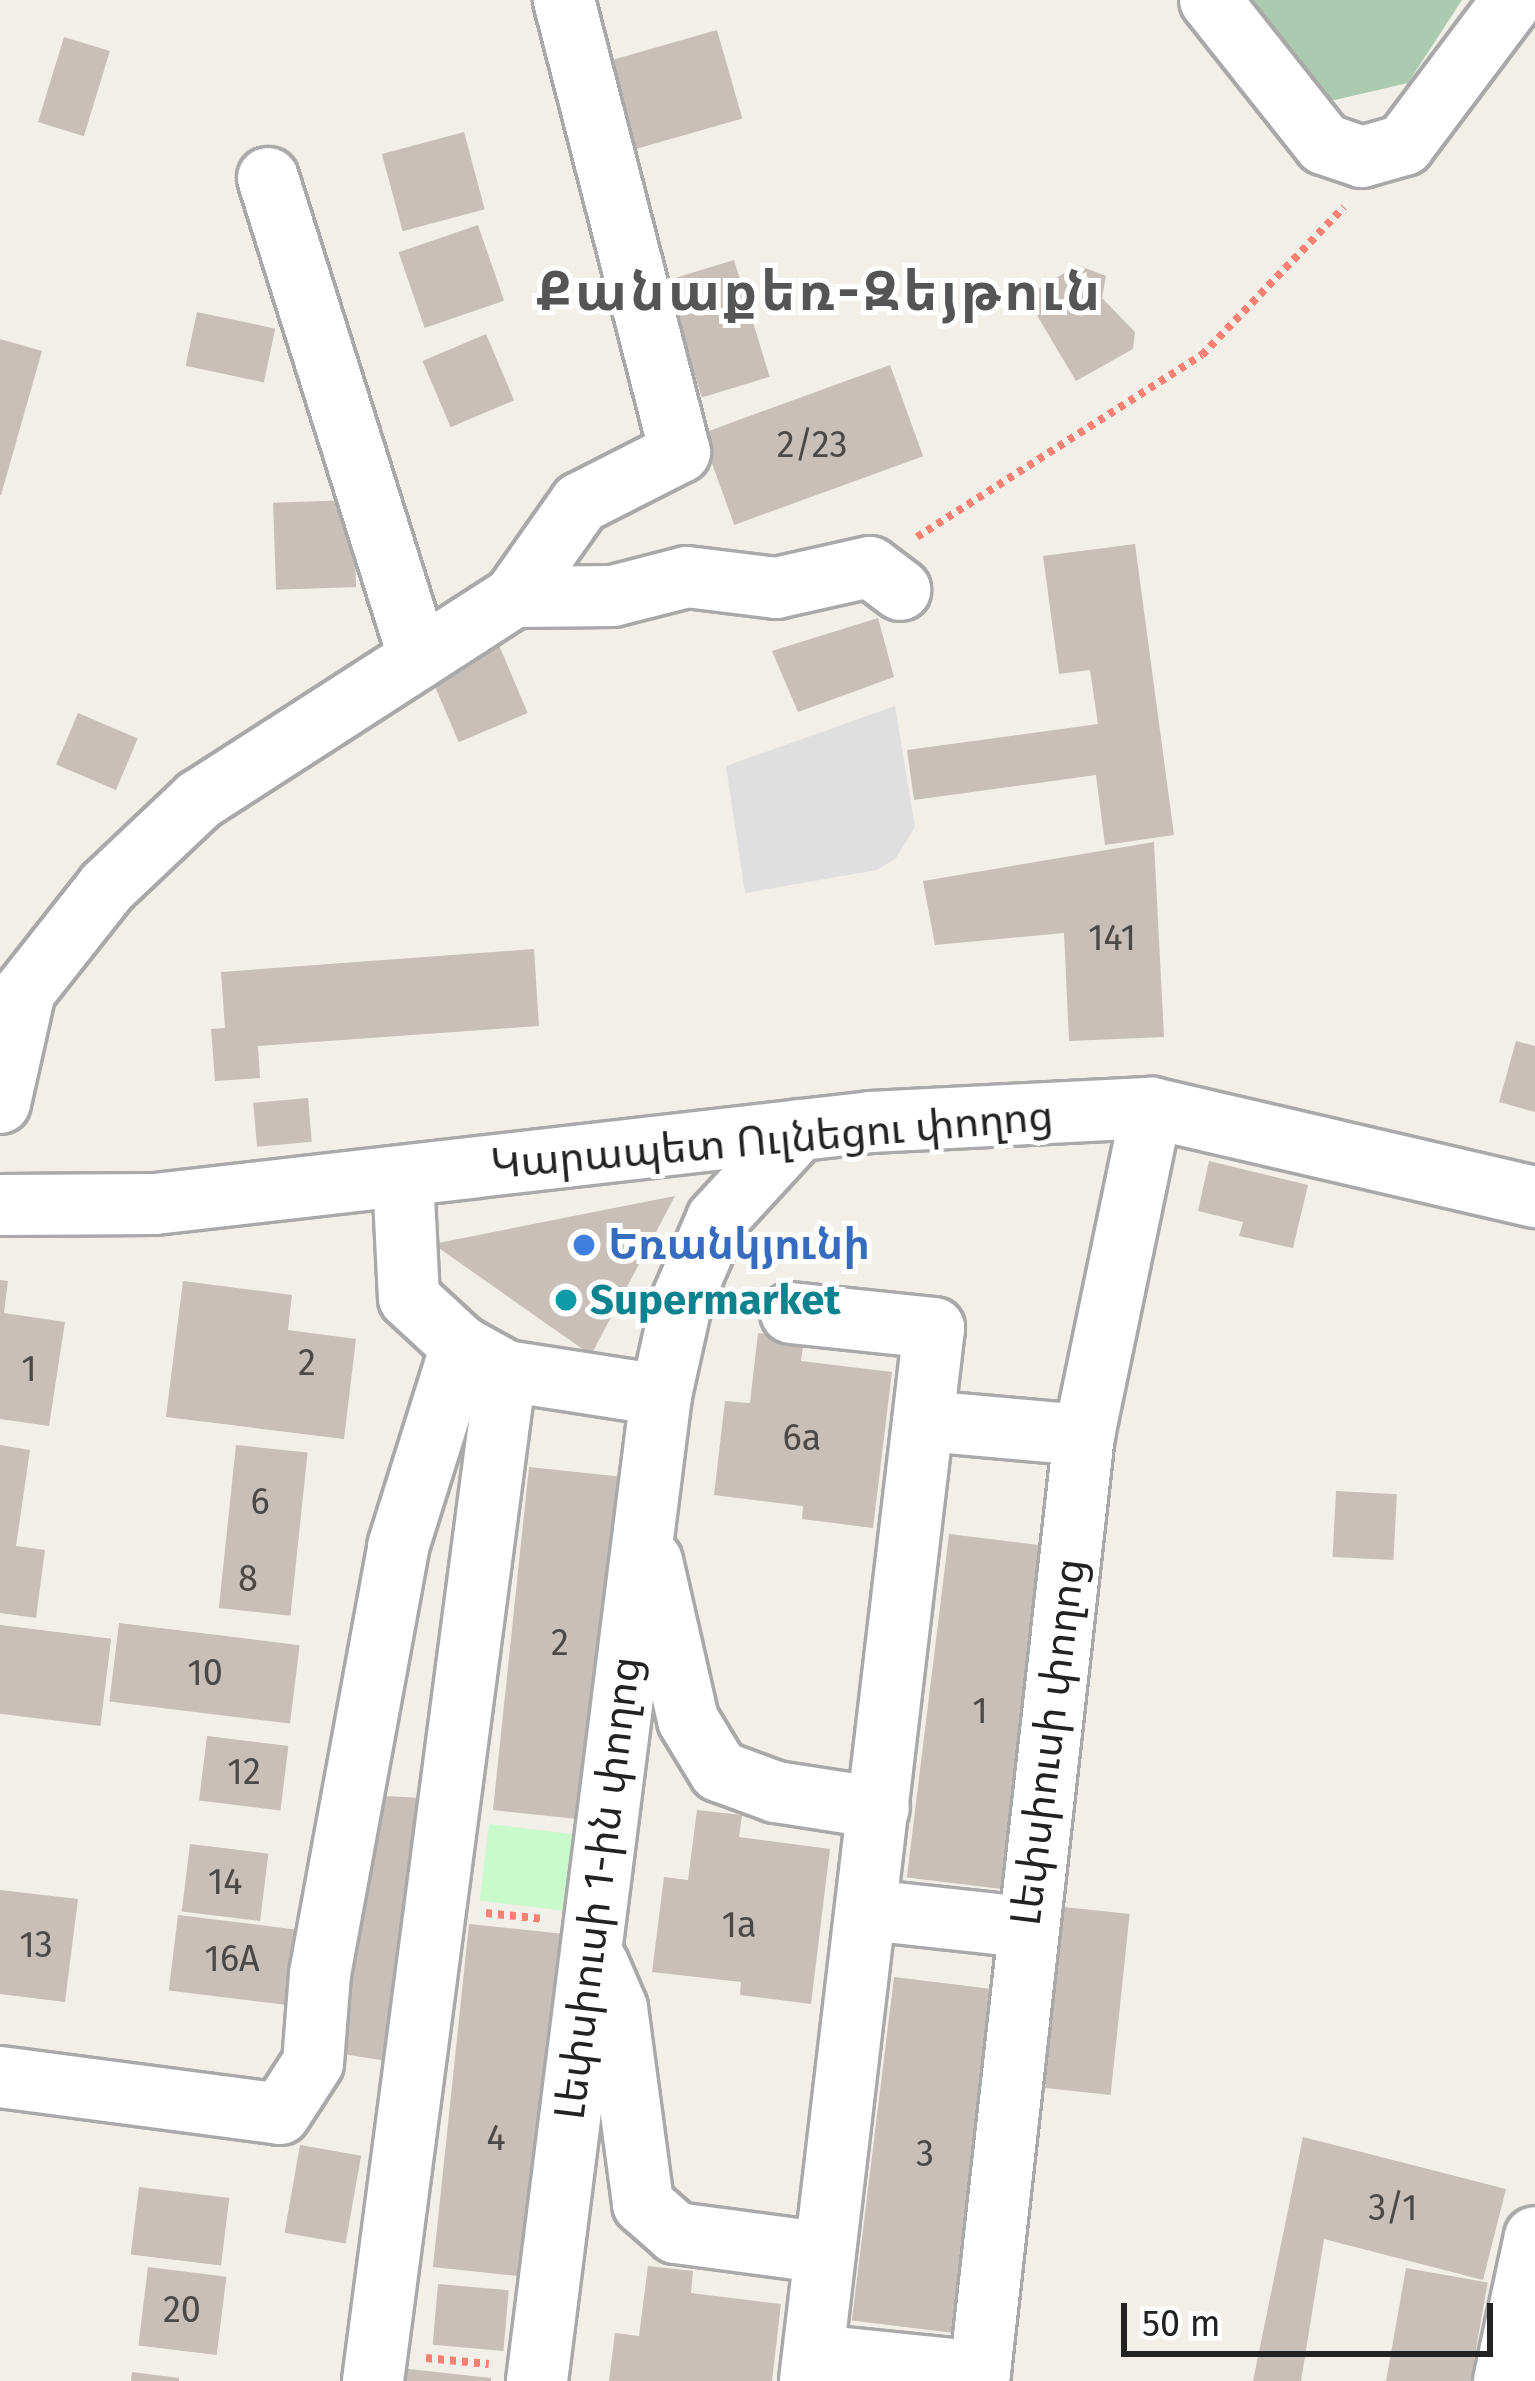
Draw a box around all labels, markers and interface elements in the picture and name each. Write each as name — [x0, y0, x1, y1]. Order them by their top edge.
district label: Քանաքեռ-Զեյթուն — [537, 260, 1103, 324]
house number: 2/23 — [777, 424, 847, 468]
house number: 141 — [1088, 917, 1136, 961]
street label: Կարապետ Ուլնեցու փողոց — [489, 1090, 1055, 1190]
place label: Եռանկյունի — [608, 1220, 870, 1270]
marker: Եռանկյունի — [571, 1232, 597, 1258]
place label: Supermarket — [590, 1275, 841, 1325]
marker: Supermarket — [553, 1287, 579, 1313]
house number: 2 — [298, 1342, 316, 1386]
house number: 1 — [21, 1348, 37, 1392]
house number: 6a — [783, 1417, 821, 1461]
house number: 6 — [250, 1481, 270, 1525]
street label: Լեփսիուսի փողոց — [1000, 1556, 1096, 1928]
house number: 8 — [238, 1558, 258, 1602]
house number: 2 — [551, 1622, 569, 1666]
house number: 10 — [187, 1652, 223, 1696]
street label: Լեփսիուսի 1-ին փողոց — [545, 1654, 651, 2122]
house number: 1 — [972, 1690, 988, 1734]
house number: 12 — [227, 1751, 261, 1795]
house number: 14 — [208, 1861, 242, 1905]
house number: 1a — [721, 1904, 757, 1948]
house number: 13 — [19, 1924, 53, 1968]
house number: 16A — [204, 1938, 260, 1982]
house number: 4 — [486, 2117, 506, 2161]
house number: 3 — [916, 2133, 934, 2177]
house number: 3/1 — [1368, 2187, 1418, 2231]
scale bar — [1127, 2279, 1499, 2353]
house number: 20 — [163, 2289, 201, 2333]
text: 50 m — [1142, 2302, 1221, 2346]

